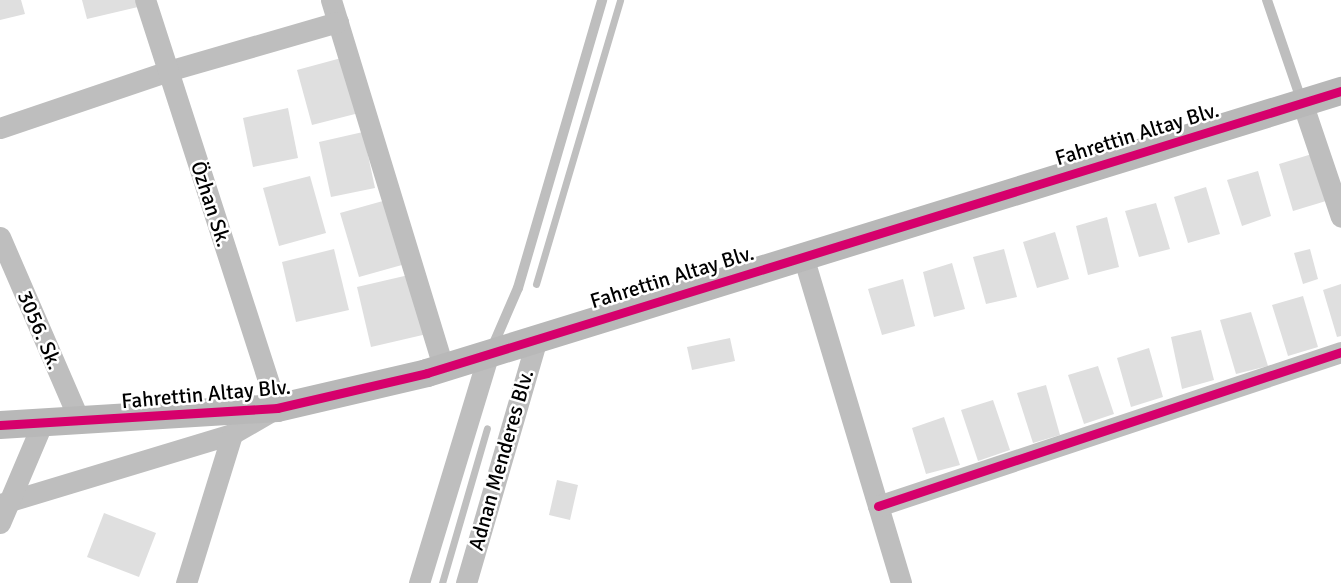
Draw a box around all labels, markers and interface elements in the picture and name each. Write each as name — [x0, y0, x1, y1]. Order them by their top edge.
street label: Fahrettin Altay Blv. — [1052, 97, 1222, 171]
street label: Özhan Sk. — [185, 158, 237, 250]
street label: Fahrettin Altay Blv. — [587, 240, 757, 314]
street label: 3056. Sk. — [12, 287, 68, 373]
street label: Adnan Menderes Blv. — [463, 367, 539, 553]
street label: Fahrettin Altay Blv. — [120, 374, 292, 414]

